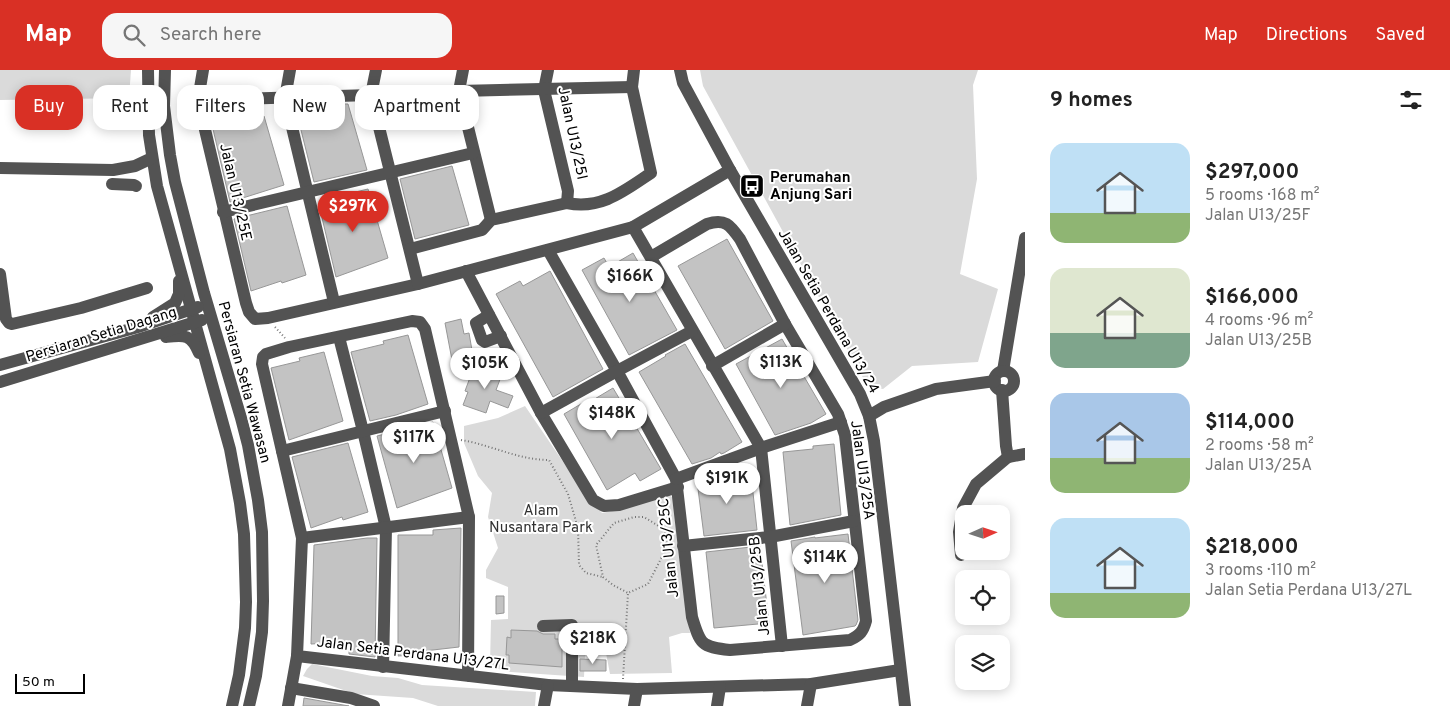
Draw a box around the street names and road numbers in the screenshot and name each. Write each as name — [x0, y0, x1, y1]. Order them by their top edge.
street label: Jalan U13/25I — [552, 85, 591, 182]
street label: Jalan U13/25E — [214, 142, 255, 243]
street label: Jalan Setia Perdana U13/24 — [773, 226, 883, 398]
street label: Persiaran Setia Wawasan — [213, 299, 274, 465]
street label: Persiaran Setia Dagang — [24, 303, 179, 367]
street label: Jalan U13/25A — [845, 419, 878, 521]
street label: Jalan U13/25C — [655, 497, 684, 599]
street label: Jalan U13/25B — [746, 535, 775, 637]
street label: Jalan Setia Perdana U13/27L — [315, 633, 510, 676]

